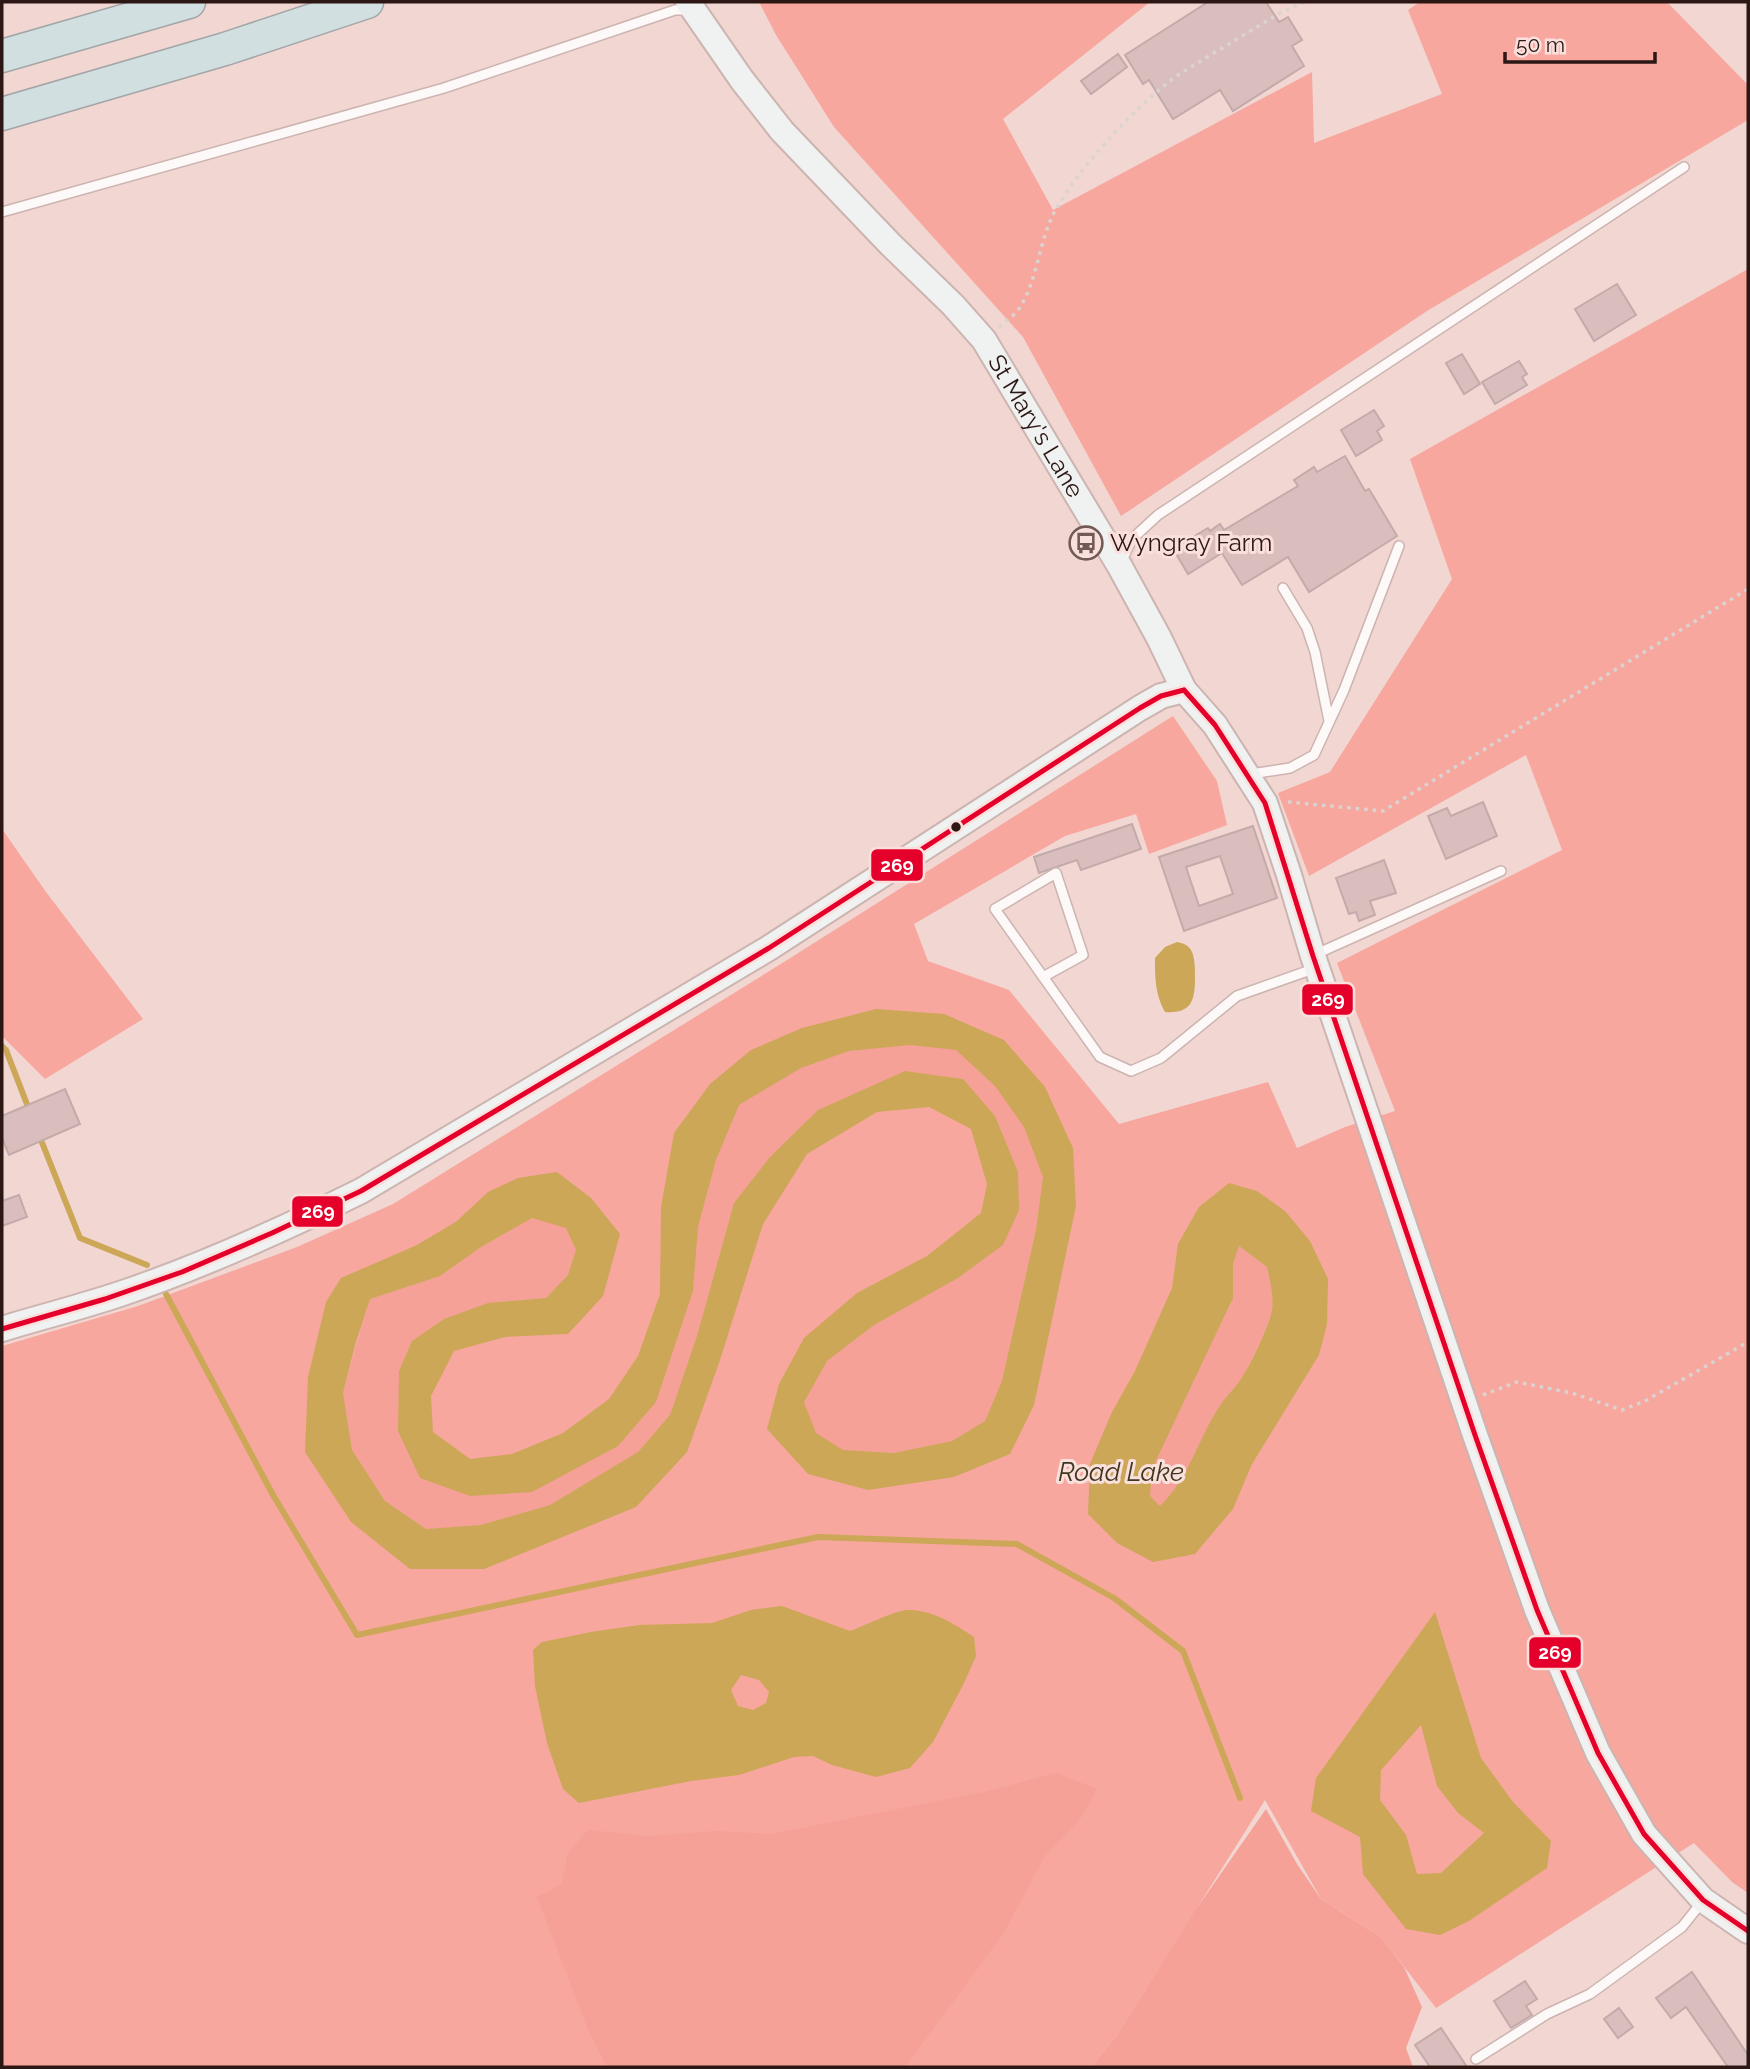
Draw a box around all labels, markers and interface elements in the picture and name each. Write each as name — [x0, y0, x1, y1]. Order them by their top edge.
scale bar — [1505, 21, 1656, 65]
text: 50 m — [1516, 32, 1565, 57]
street label: St Mary's Lane — [982, 349, 1090, 503]
bus stop icon: Wyngray Farm — [1067, 524, 1105, 562]
place label: Wyngray Farm — [1110, 528, 1272, 557]
unlabelled marker — [949, 820, 963, 834]
line badge: 269 — [870, 848, 924, 882]
text: 269 — [880, 854, 914, 876]
line badge: 269 — [1301, 983, 1354, 1016]
text: 269 — [1311, 988, 1345, 1010]
line badge: 269 — [291, 1195, 344, 1228]
text: 269 — [301, 1200, 335, 1222]
water label: Road Lake — [1058, 1457, 1184, 1487]
line badge: 269 — [1528, 1636, 1582, 1669]
text: 269 — [1538, 1641, 1572, 1663]

